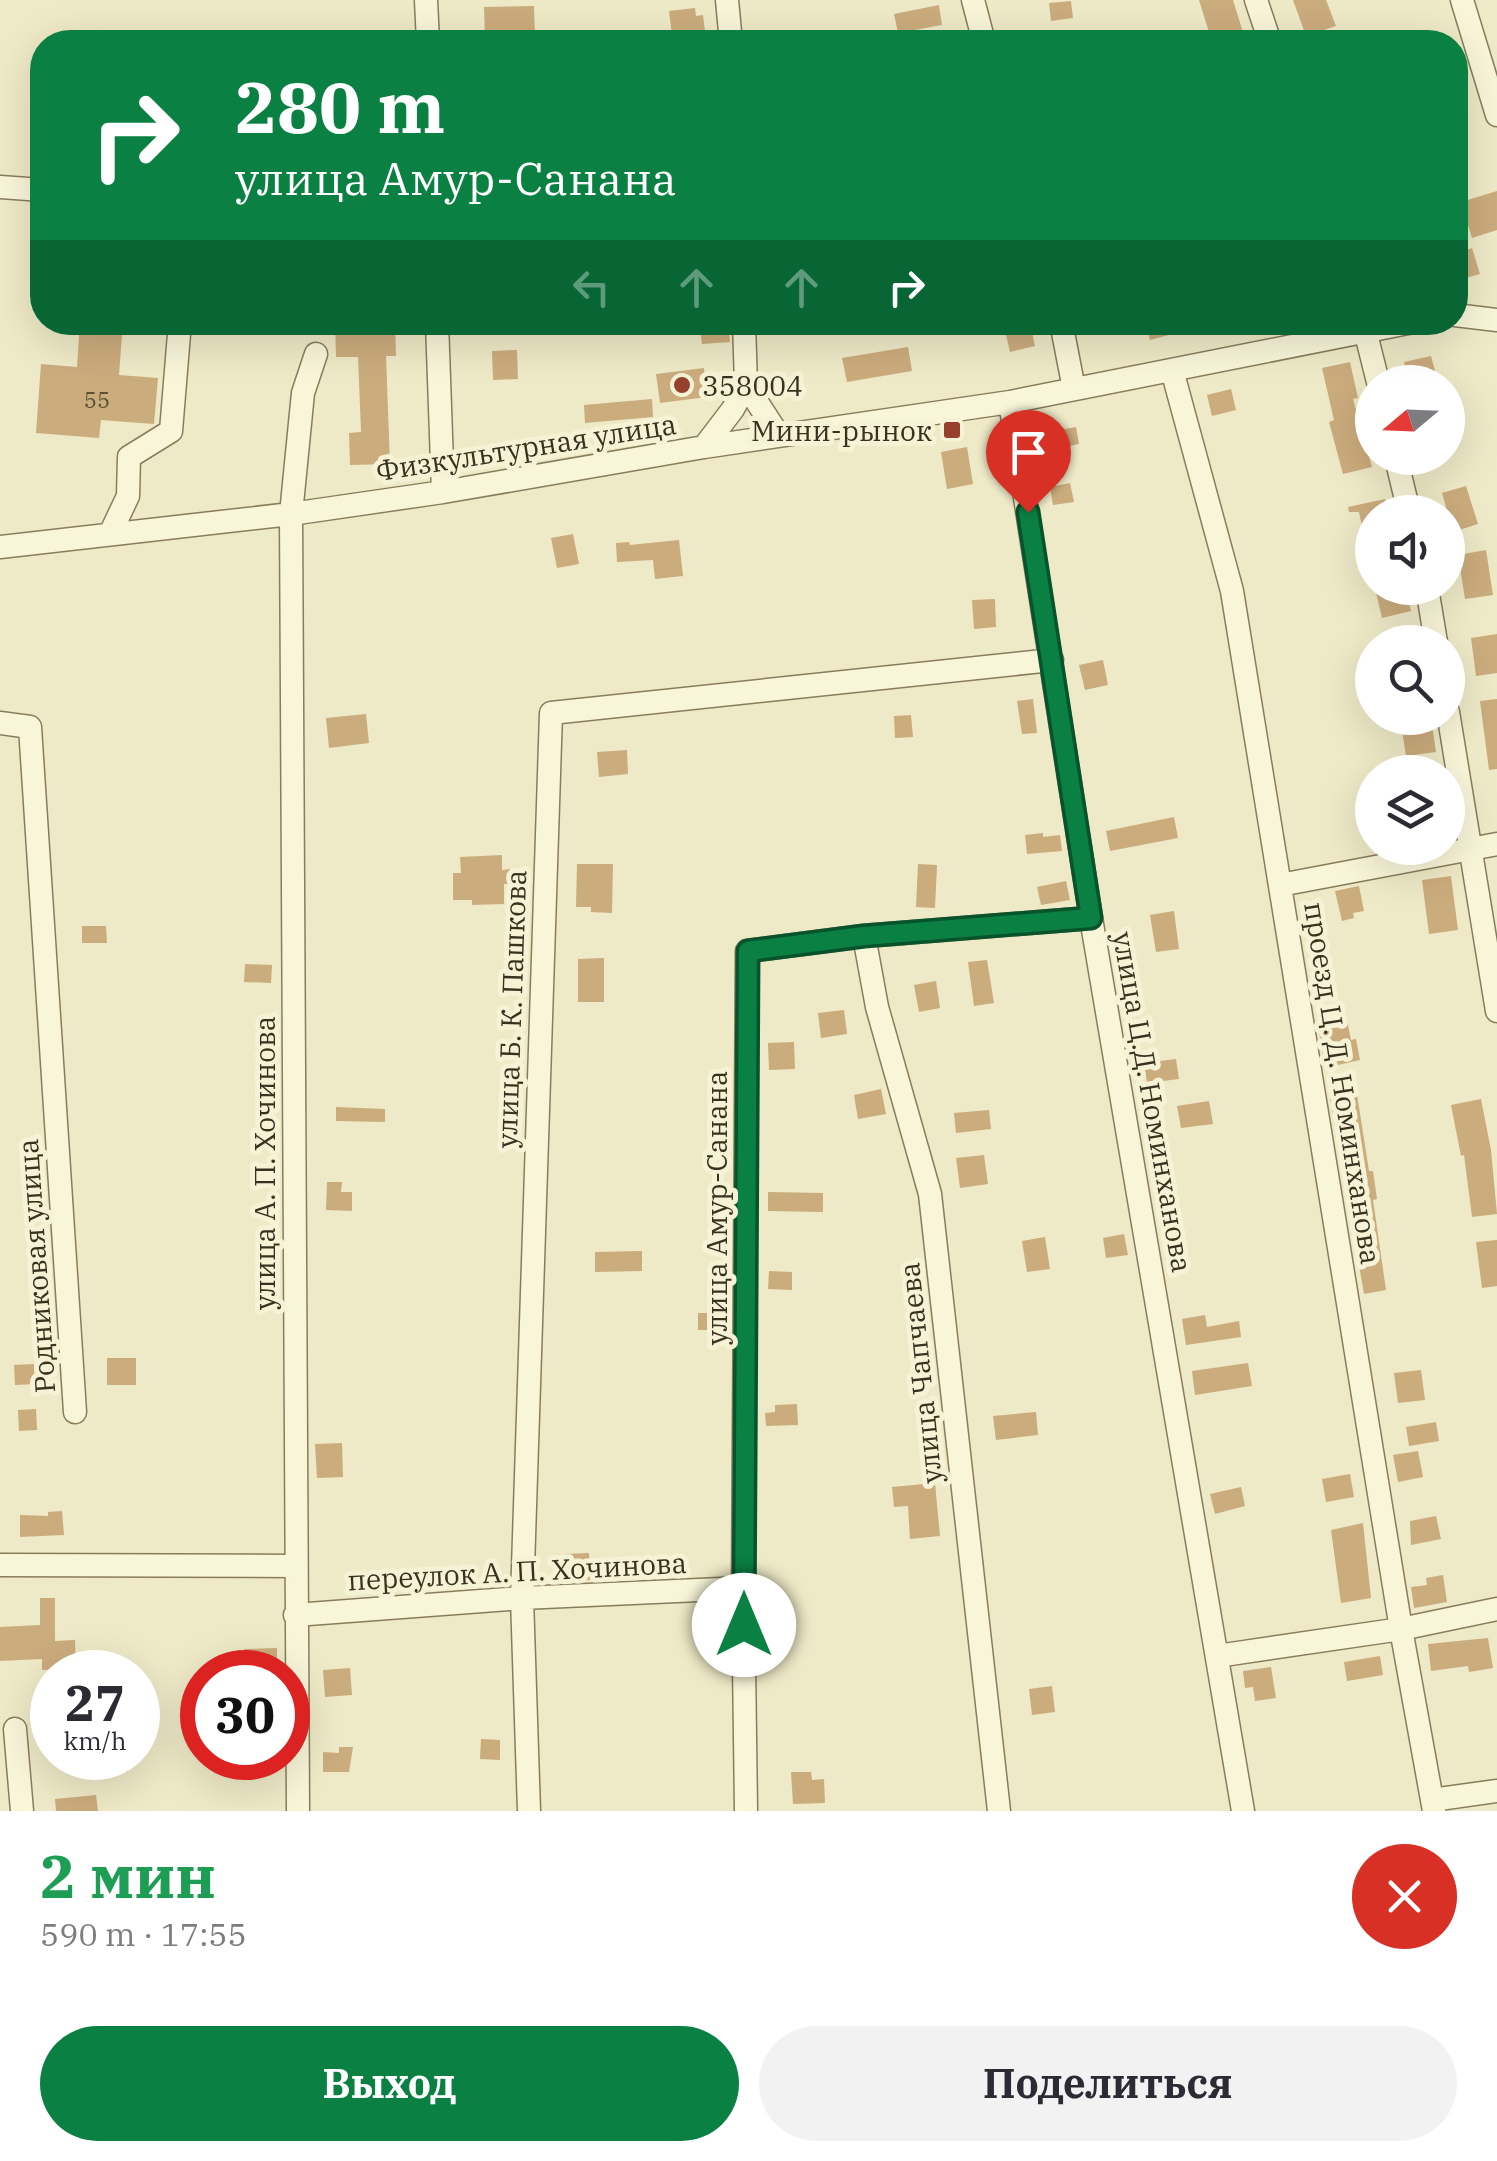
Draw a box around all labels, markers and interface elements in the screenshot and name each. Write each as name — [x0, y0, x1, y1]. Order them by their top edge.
text: 280 m — [235, 61, 445, 152]
icon: right — [70, 70, 200, 200]
text: улица Амур-Санана — [235, 149, 676, 207]
icon: left — [564, 260, 619, 315]
icon: ahead — [669, 260, 724, 315]
icon: ahead — [774, 260, 829, 315]
icon: right — [879, 260, 934, 315]
north arrow — [1355, 365, 1465, 475]
map controls — [1355, 365, 1465, 865]
place label: 358004 — [702, 367, 803, 404]
marker: 358004 — [671, 374, 693, 396]
house number: 55 — [84, 385, 110, 414]
street label: Физкультурная улица — [373, 405, 679, 489]
pin — [986, 410, 1071, 513]
place label: Мини-рынок — [751, 412, 932, 449]
marker: Мини-рынок — [941, 419, 963, 441]
icon: arrive — [1001, 425, 1056, 480]
button: sound — [1355, 495, 1465, 605]
button: search — [1355, 625, 1465, 735]
button: layers — [1355, 755, 1465, 865]
street label: улица Б. К. Пашкова — [488, 869, 534, 1149]
street label: проезд Ц. Д. Номинханова — [1296, 899, 1390, 1267]
street label: улица Ц.Д. Номинханова — [1105, 929, 1201, 1275]
street label: улица А. П. Хочинова — [246, 1016, 283, 1310]
street label: улица Амур-Санана — [698, 1071, 735, 1345]
street label: Родниковая улица — [9, 1138, 63, 1394]
street label: улица Чапчаева — [890, 1261, 950, 1485]
street label: переулок А. П. Хочинова — [346, 1544, 688, 1598]
position arrow — [692, 1573, 796, 1677]
speed limit sign: 30 — [180, 1650, 310, 1780]
text: 27 — [65, 1670, 125, 1735]
text: km/h — [63, 1724, 127, 1757]
text: 2 мин — [40, 1836, 216, 1915]
button: close — [1352, 1844, 1457, 1949]
text: 590 m · 17:55 — [40, 1913, 247, 1955]
button: Выход — [40, 2026, 739, 2141]
button: Поделиться — [759, 2026, 1457, 2141]

